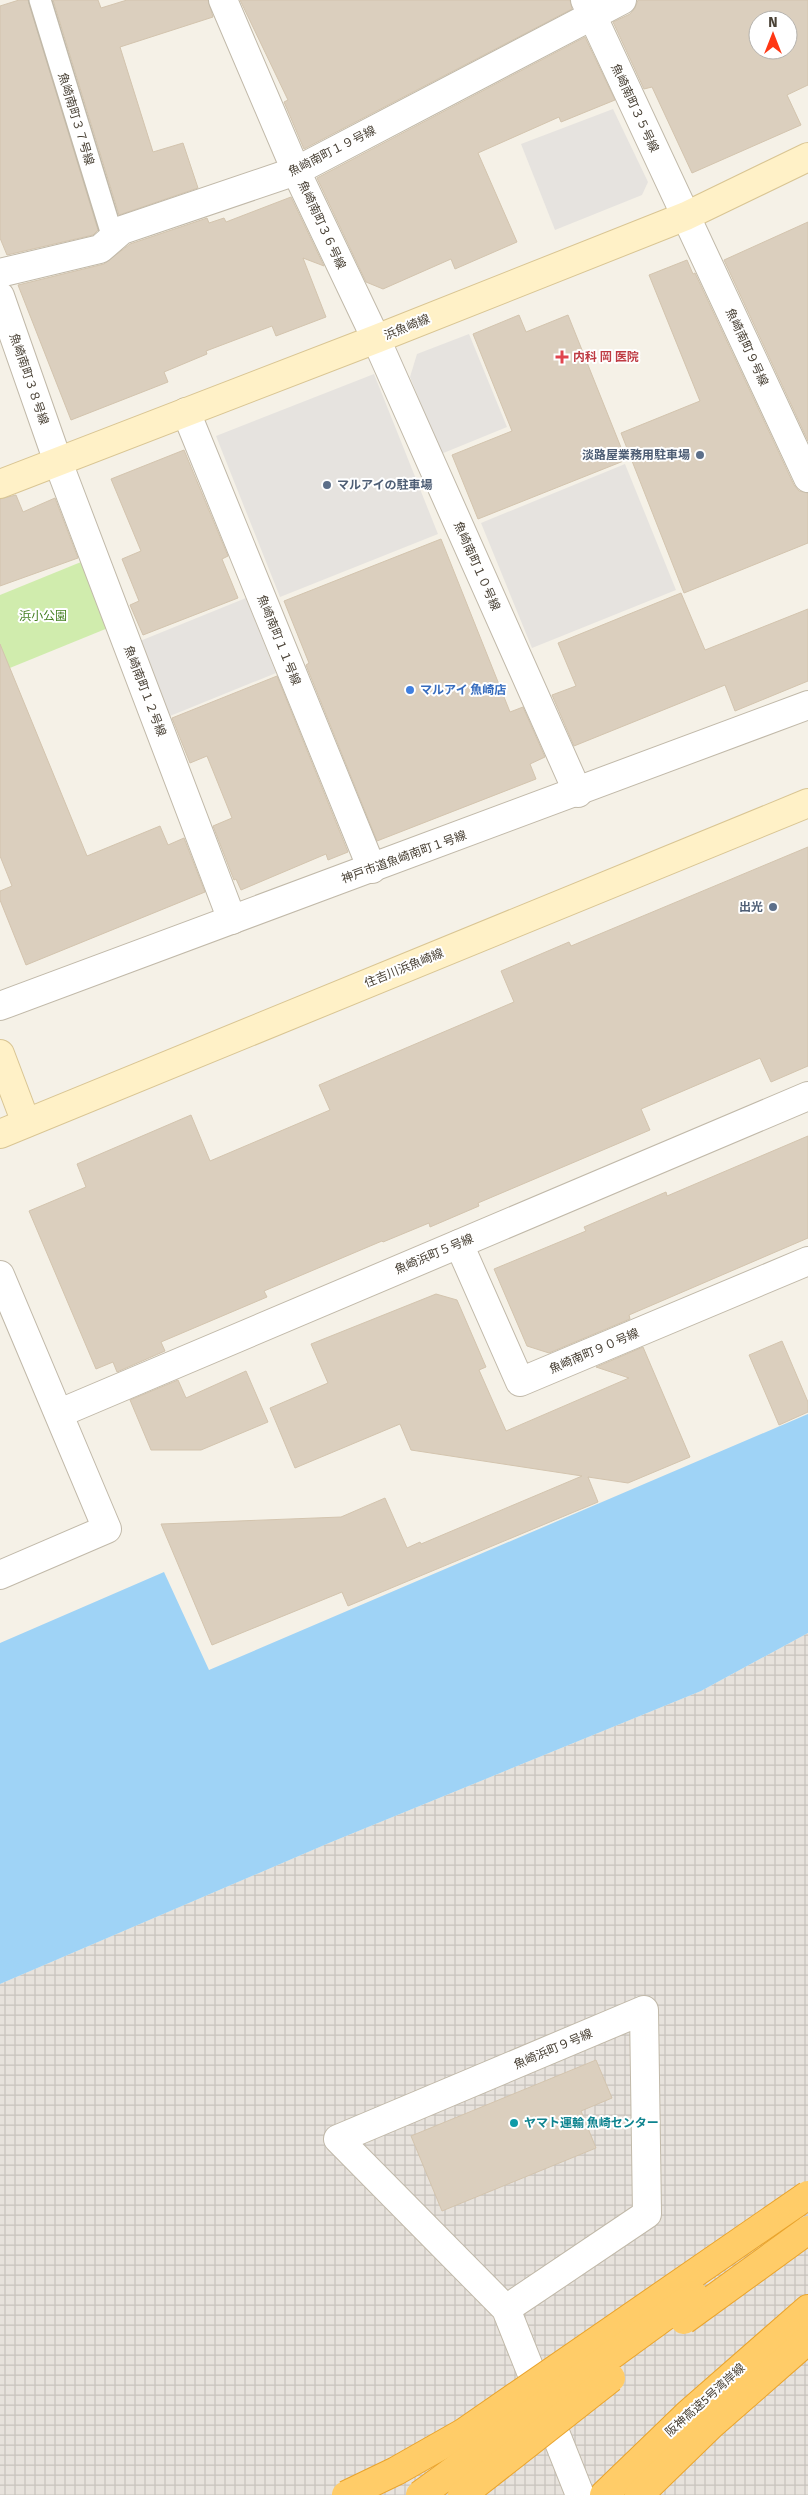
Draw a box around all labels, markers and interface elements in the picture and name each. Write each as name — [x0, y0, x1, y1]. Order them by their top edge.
north arrow — [748, 10, 798, 60]
text: N — [768, 14, 778, 31]
street label: 魚崎南町３５号線 — [608, 62, 662, 154]
street label: 魚崎南町３７号線 — [55, 71, 97, 167]
street label: 魚崎南町１９号線 — [286, 123, 378, 179]
street label: 魚崎南町３６号線 — [295, 179, 349, 271]
street label: 魚崎南町９号線 — [723, 306, 771, 388]
street label: 浜魚崎線 — [382, 312, 432, 342]
street label: 魚崎南町３８号線 — [7, 331, 51, 427]
marker: 内科 岡 医院 — [555, 350, 569, 364]
place label: 内科 岡 医院 — [573, 350, 639, 364]
place label: 淡路屋業務用駐車場 — [582, 448, 690, 462]
marker: 淡路屋業務用駐車場 — [694, 449, 706, 461]
place label: マルアイの駐車場 — [337, 478, 432, 492]
marker: マルアイの駐車場 — [321, 479, 333, 491]
street label: 魚崎南町１０号線 — [451, 519, 503, 613]
street label: 魚崎南町１１号線 — [255, 593, 303, 687]
park label: 浜小公園 — [19, 609, 67, 623]
street label: 魚崎南町１２号線 — [121, 644, 169, 738]
place label: マルアイ 魚崎店 — [420, 683, 506, 697]
marker: マルアイ 魚崎店 — [404, 684, 416, 696]
street label: 神戸市道魚崎南町１号線 — [340, 828, 468, 886]
place label: 出光 — [739, 900, 763, 914]
marker: 出光 — [767, 901, 779, 913]
street label: 住吉川浜魚崎線 — [362, 946, 446, 990]
street label: 魚崎浜町５号線 — [393, 1231, 475, 1277]
street label: 魚崎南町９０号線 — [547, 1326, 641, 1376]
street label: 魚崎浜町９号線 — [512, 2026, 594, 2072]
place label: ヤマト運輸 魚崎センター — [524, 2116, 659, 2130]
marker: ヤマト運輸 魚崎センター — [508, 2117, 520, 2129]
street label: 阪神高速5号湾岸線 — [662, 2361, 748, 2439]

